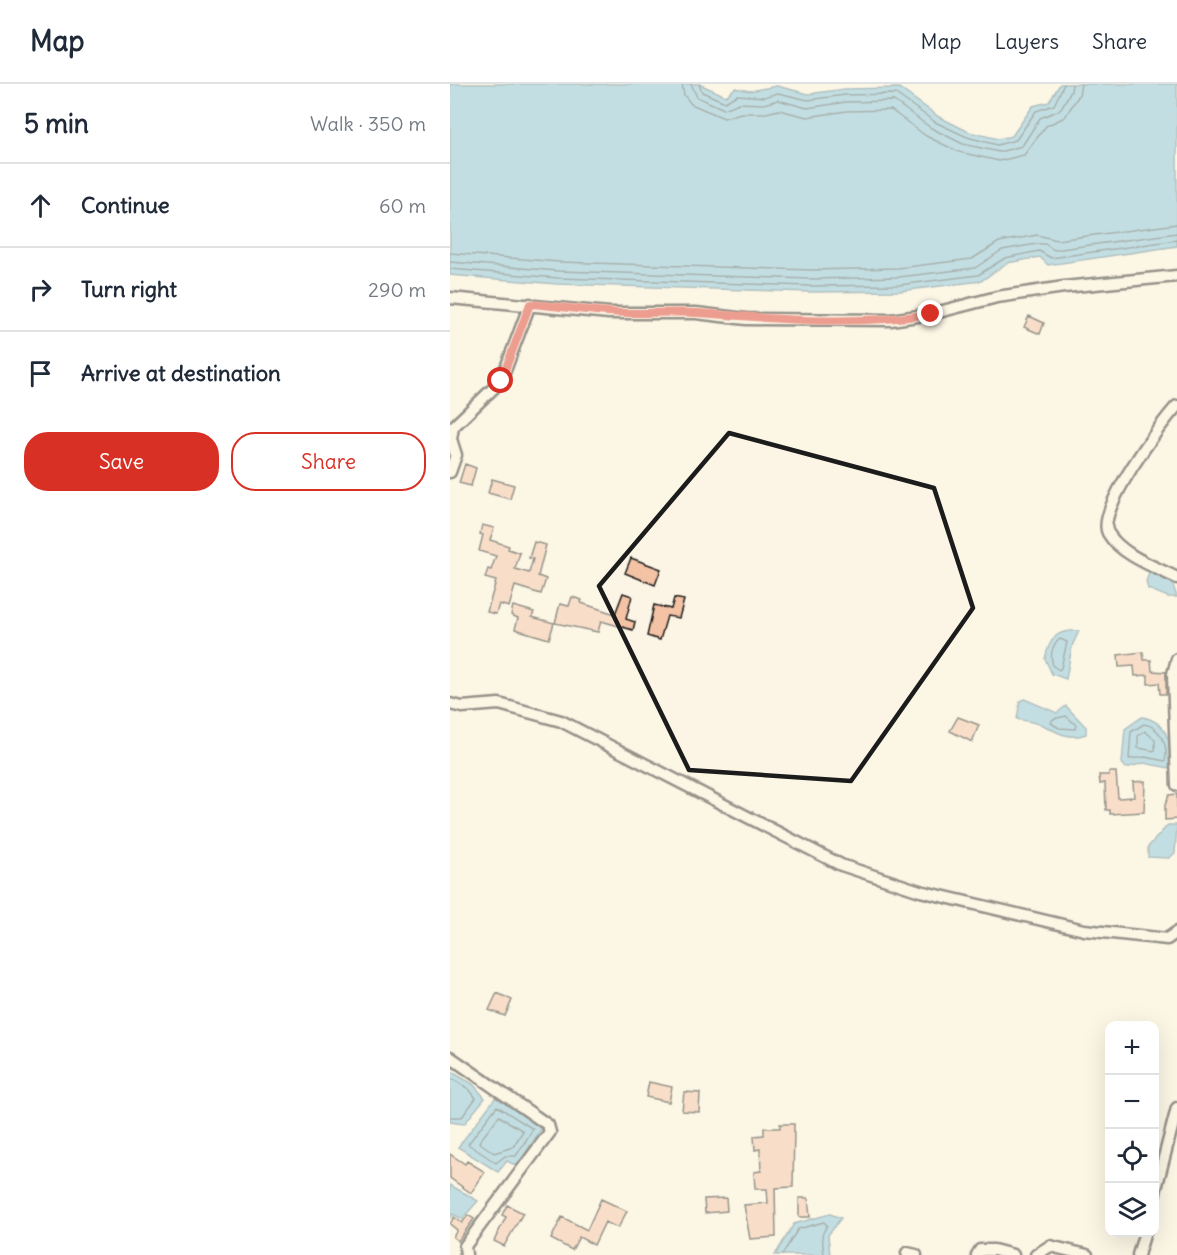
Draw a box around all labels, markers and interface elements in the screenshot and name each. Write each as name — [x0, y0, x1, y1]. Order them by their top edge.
text: Map — [30, 23, 84, 59]
text: Map — [921, 28, 961, 55]
text: Layers — [994, 28, 1059, 55]
text: Share — [1092, 28, 1147, 55]
text: 5 min — [24, 107, 89, 140]
text: Walk · 350 m — [310, 111, 426, 136]
icon: ahead — [24, 189, 57, 222]
text: Continue — [81, 191, 170, 219]
text: 60 m — [379, 193, 426, 218]
icon: right — [24, 273, 57, 306]
text: Turn right — [81, 275, 177, 303]
text: 290 m — [368, 277, 426, 302]
route end — [917, 300, 943, 326]
icon: arrive — [24, 357, 57, 390]
text: Arrive at destination — [81, 359, 281, 387]
route start — [487, 367, 513, 393]
button: Save — [24, 432, 219, 491]
button: Share — [231, 432, 426, 491]
map controls — [1105, 1021, 1159, 1237]
button: + — [1105, 1021, 1159, 1075]
button: − — [1105, 1075, 1159, 1129]
button: locate — [1105, 1129, 1159, 1183]
button: layers — [1105, 1183, 1159, 1237]

